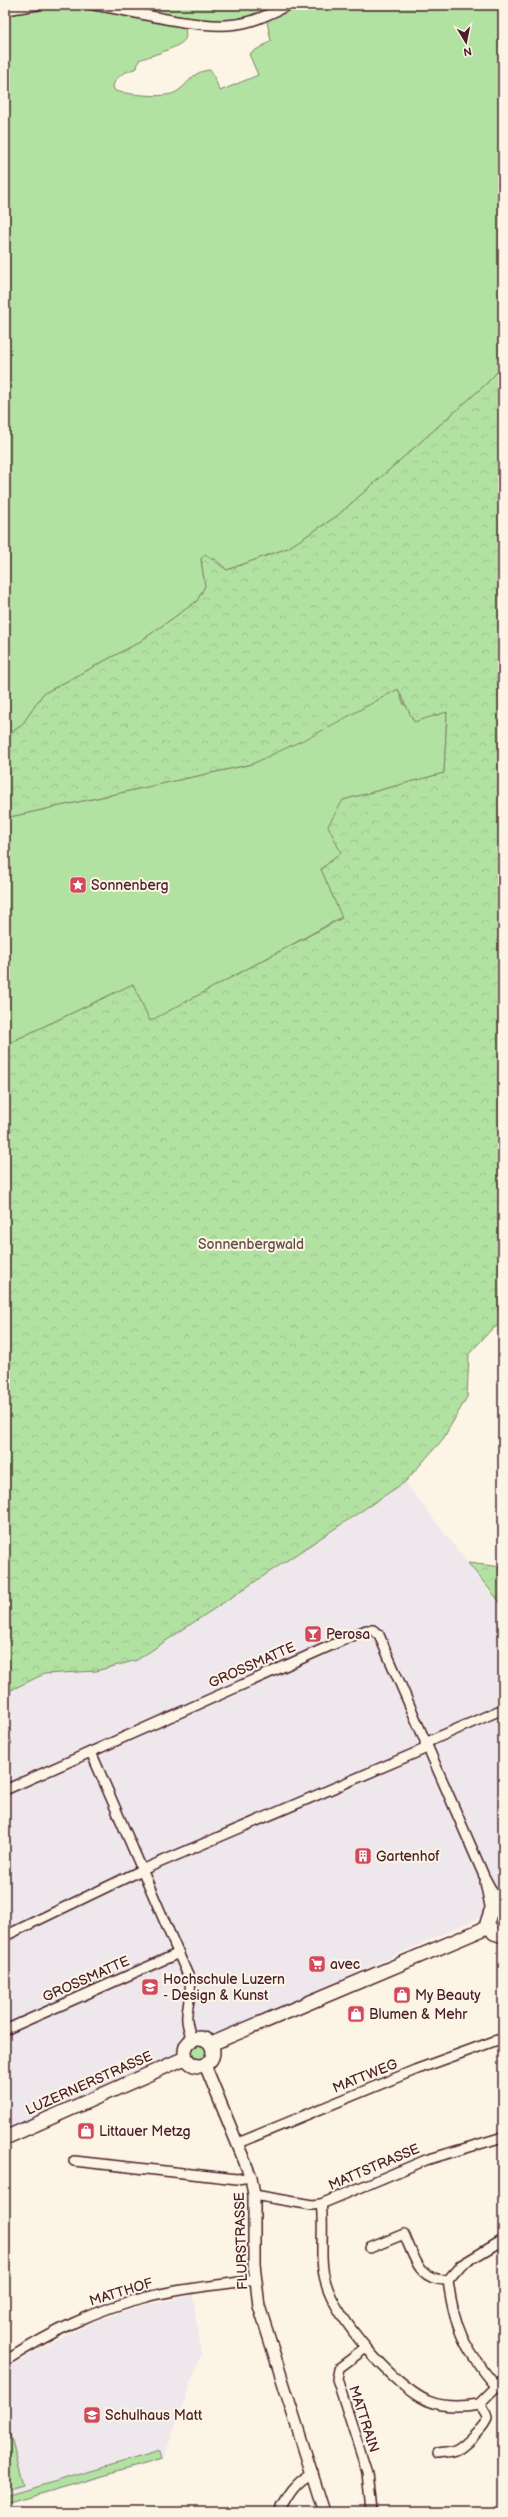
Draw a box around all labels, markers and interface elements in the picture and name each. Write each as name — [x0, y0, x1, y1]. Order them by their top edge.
north arrow — [446, 22, 486, 62]
text: N — [462, 44, 473, 58]
place icon: Sonnenberg — [68, 875, 88, 895]
place label: Sonnenberg — [91, 877, 169, 894]
park label: Sonnenbergwald — [198, 1236, 304, 1253]
bar icon: Perosa — [303, 1624, 323, 1644]
place label: Perosa — [326, 1626, 370, 1643]
street label: GROSSMATTE — [206, 1638, 298, 1692]
building icon: Gartenhof — [353, 1846, 373, 1866]
place label: Gartenhof — [376, 1848, 440, 1865]
street label: GROSSMATTE — [40, 1952, 132, 2006]
supermarket icon: avec — [307, 1954, 327, 1974]
place label: avec — [330, 1956, 360, 1973]
place label: Hochschule Luzern - Design & Kunst — [163, 1971, 285, 2004]
school or university icon: Hochschule Luzern - Design & Kunst — [140, 1977, 160, 1997]
shop icon: My Beauty — [392, 1985, 412, 2005]
place label: My Beauty — [415, 1987, 481, 2004]
shop icon: Blumen & Mehr — [346, 2004, 366, 2024]
place label: Blumen & Mehr — [369, 2006, 468, 2023]
street label: LUZERNERSTRASSE — [23, 2047, 155, 2119]
street label: MATTWEG — [330, 2055, 400, 2097]
shop icon: Littauer Metzg — [76, 2121, 96, 2141]
place label: Littauer Metzg — [99, 2123, 191, 2140]
street label: MATTSTRASSE — [326, 2140, 422, 2194]
street label: FLURSTRASSE — [231, 2192, 251, 2290]
street label: MATTHOF — [87, 2274, 155, 2310]
street label: MATTRAIN — [345, 2383, 383, 2455]
school or university icon: Schulhaus Matt — [82, 2405, 102, 2425]
place label: Schulhaus Matt — [105, 2407, 203, 2424]

